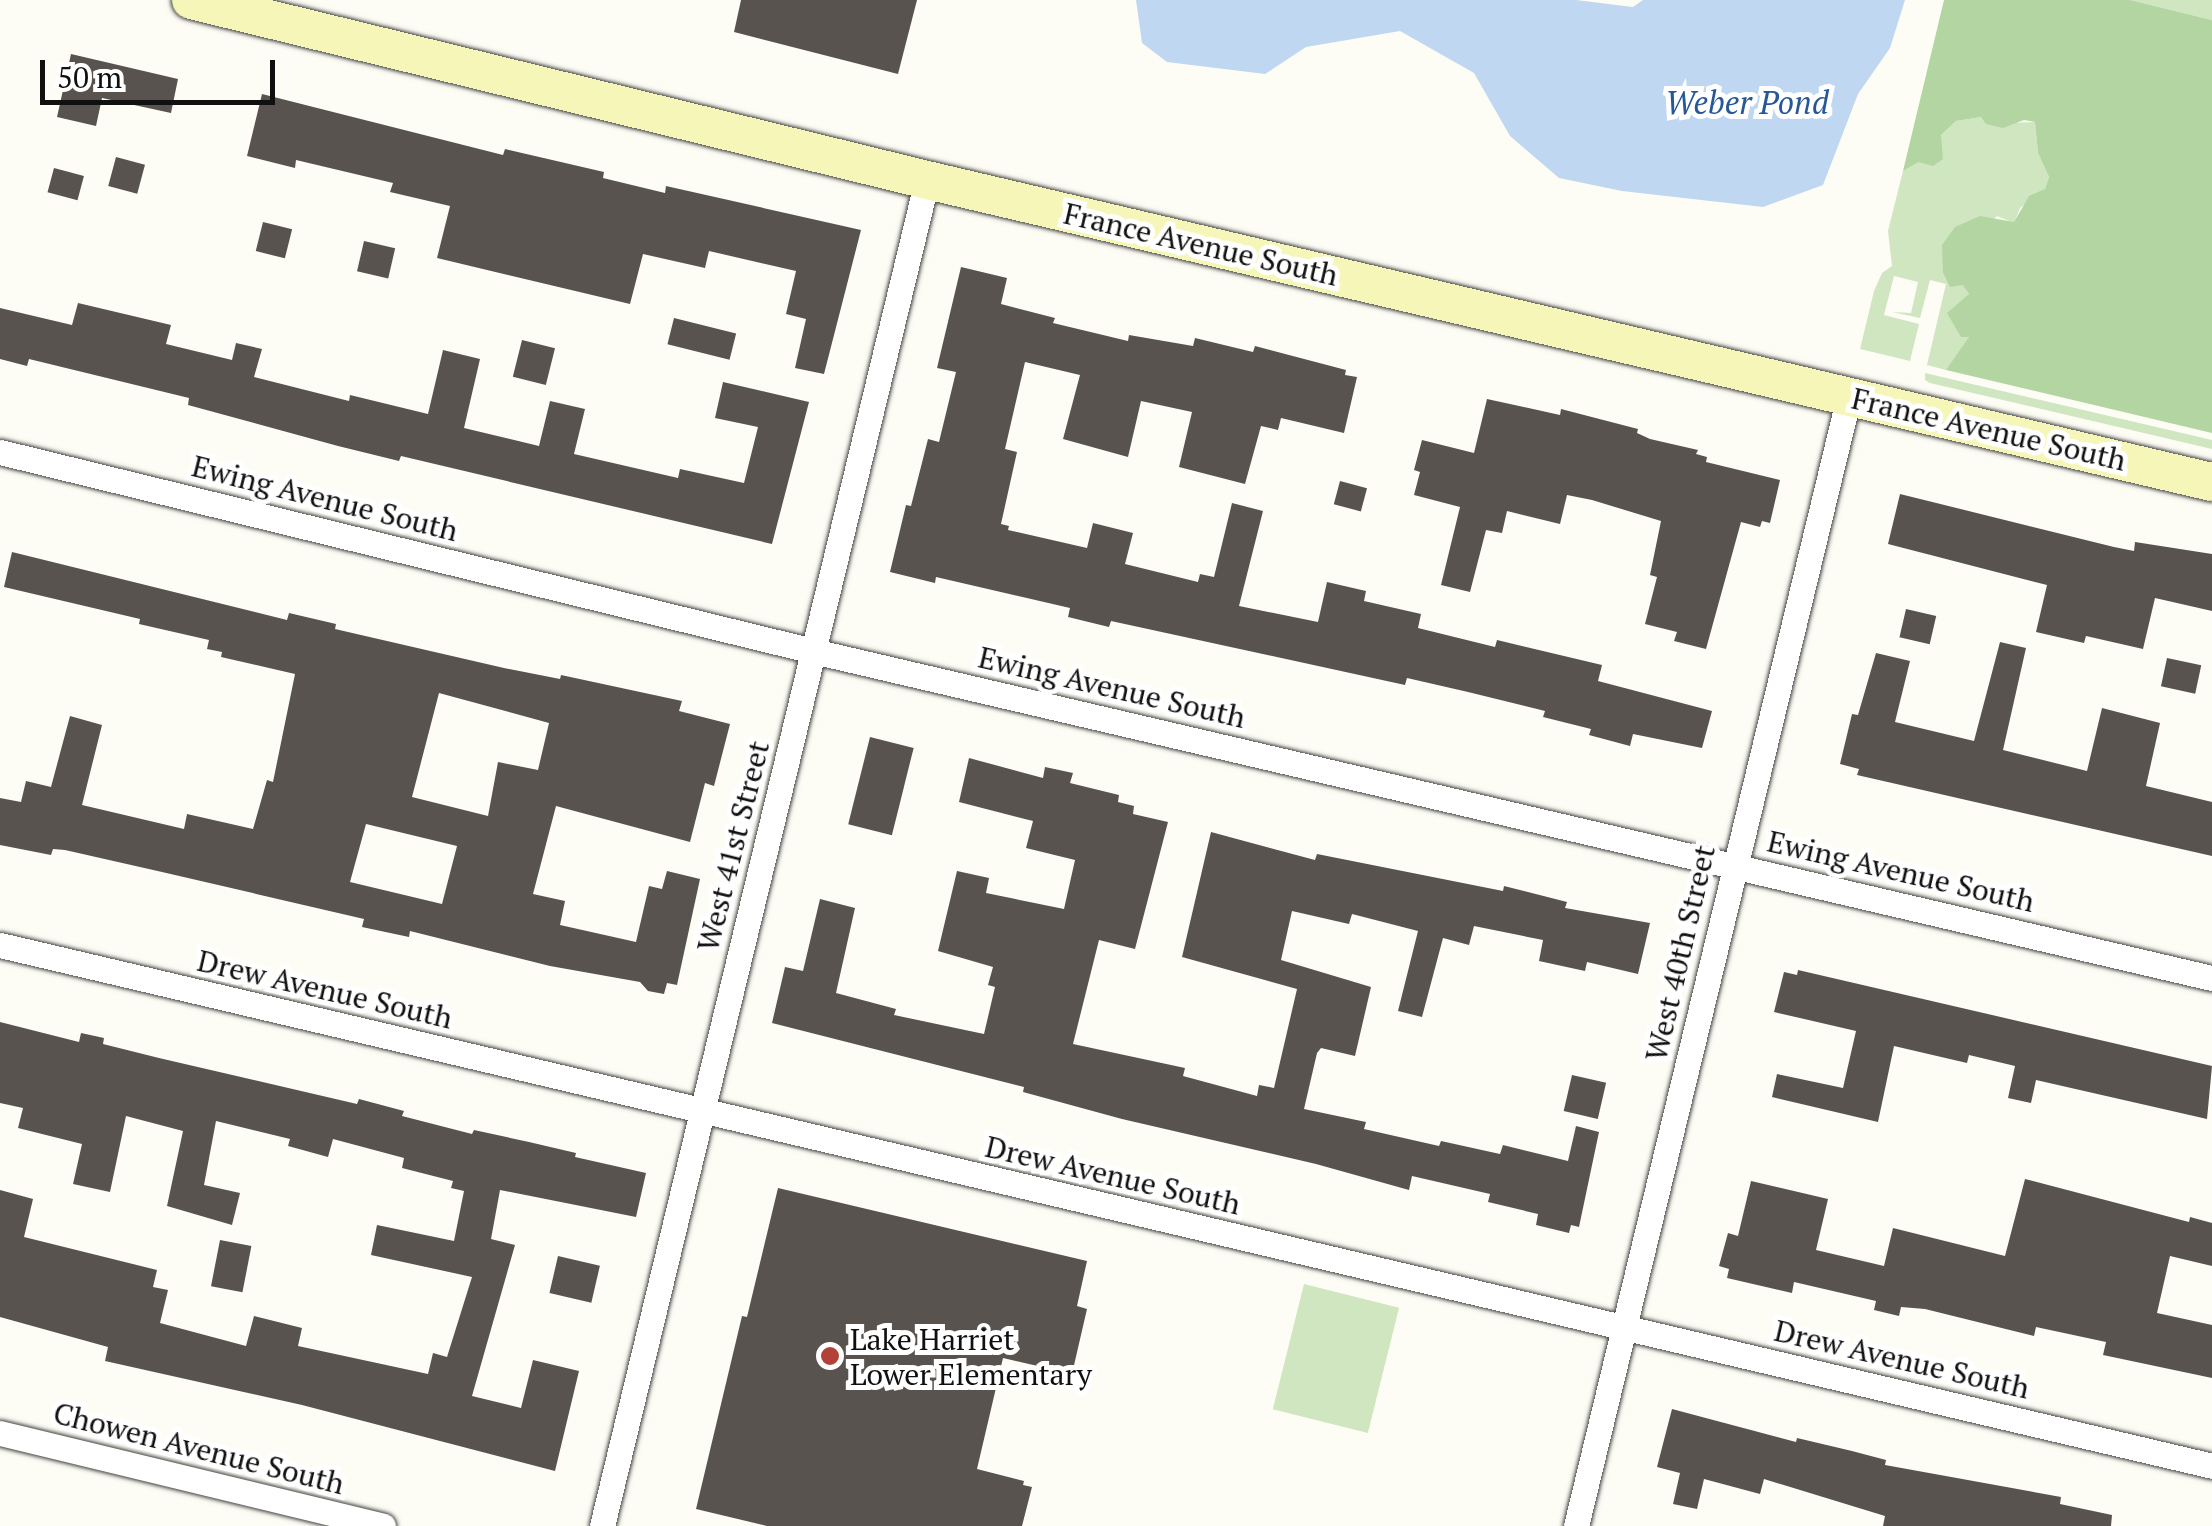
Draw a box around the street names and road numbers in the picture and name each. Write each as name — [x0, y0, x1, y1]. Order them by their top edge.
street label: France Avenue South — [1060, 195, 1342, 293]
street label: France Avenue South — [1848, 380, 2130, 478]
street label: Ewing Avenue South — [188, 447, 462, 549]
street label: Ewing Avenue South — [975, 639, 1249, 735]
street label: West 41st Street — [689, 737, 777, 955]
street label: Ewing Avenue South — [1764, 823, 2038, 919]
street label: West 40th Street — [1638, 841, 1722, 1065]
street label: Drew Avenue South — [194, 942, 456, 1036]
street label: Drew Avenue South — [982, 1128, 1244, 1222]
street label: Drew Avenue South — [1771, 1312, 2033, 1406]
street label: Chowen Avenue South — [50, 1394, 348, 1502]

